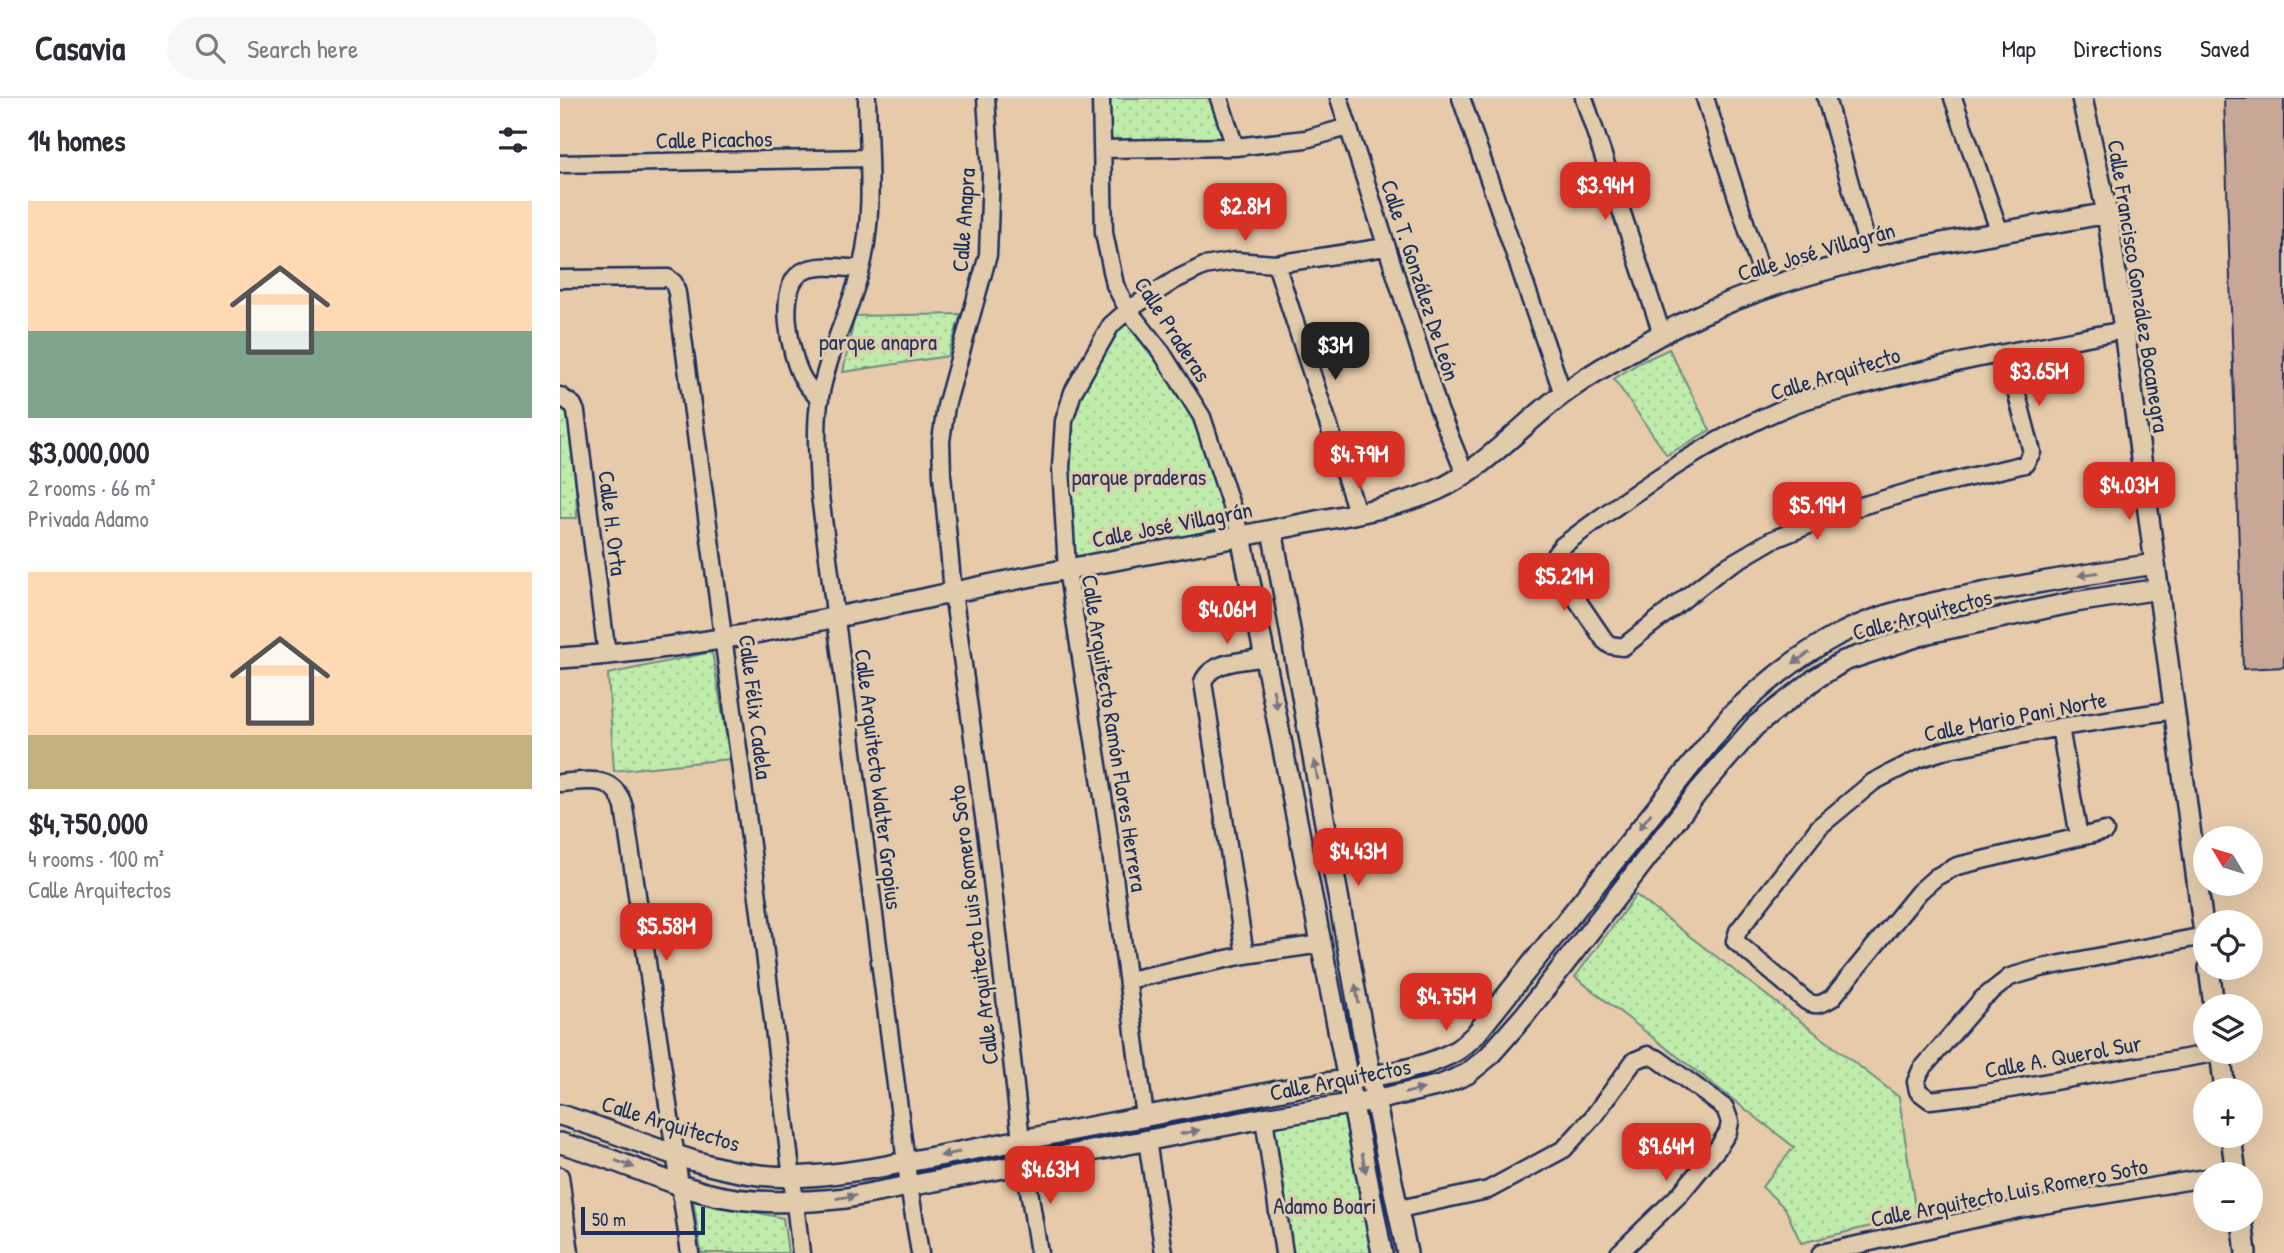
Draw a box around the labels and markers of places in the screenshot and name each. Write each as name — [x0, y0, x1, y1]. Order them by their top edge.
pin: $3.94M — [1548, 162, 1662, 222]
pin: $2.8M — [1196, 184, 1294, 243]
pin: $3M — [1301, 322, 1369, 382]
pin: $3.65M — [1982, 348, 2096, 408]
pin: $4.79M — [1302, 432, 1416, 491]
pin: $4.03M — [2072, 462, 2186, 522]
pin: $5.19M — [1760, 482, 1874, 542]
pin: $5.21M — [1507, 554, 1621, 613]
pin: $4.06M — [1170, 587, 1284, 646]
pin: $4.43M — [1301, 828, 1415, 888]
pin: $5.58M — [609, 904, 723, 963]
pin: $4.75M — [1389, 974, 1503, 1033]
pin: $9.64M — [1609, 1124, 1723, 1183]
pin: $4.63M — [993, 1146, 1107, 1206]

